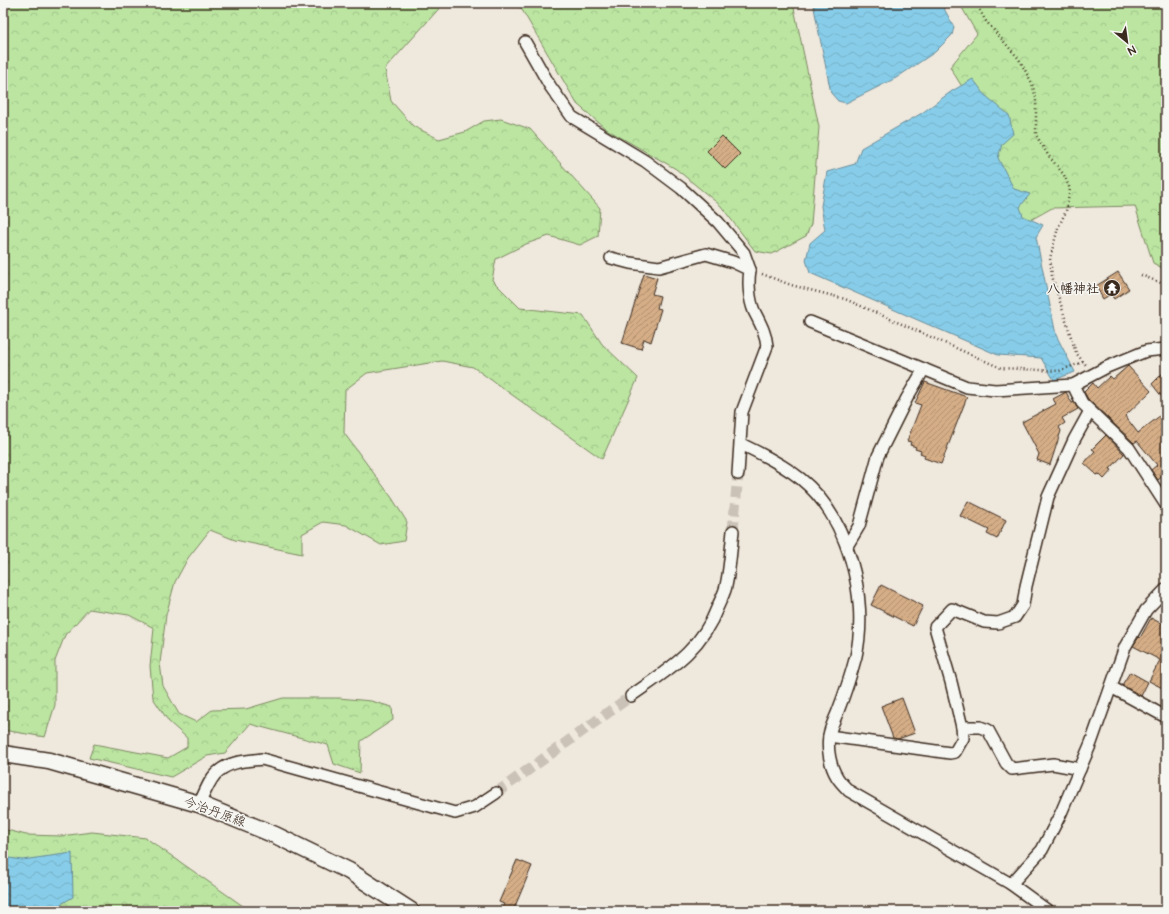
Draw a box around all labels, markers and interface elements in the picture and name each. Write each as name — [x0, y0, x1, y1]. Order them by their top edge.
north arrow — [1107, 22, 1147, 62]
text: N — [1125, 42, 1138, 59]
temple icon: 八幡神社 — [1102, 278, 1122, 298]
place label: 八幡神社 — [1047, 280, 1099, 298]
street label: 今治丹原線 — [181, 792, 249, 832]

